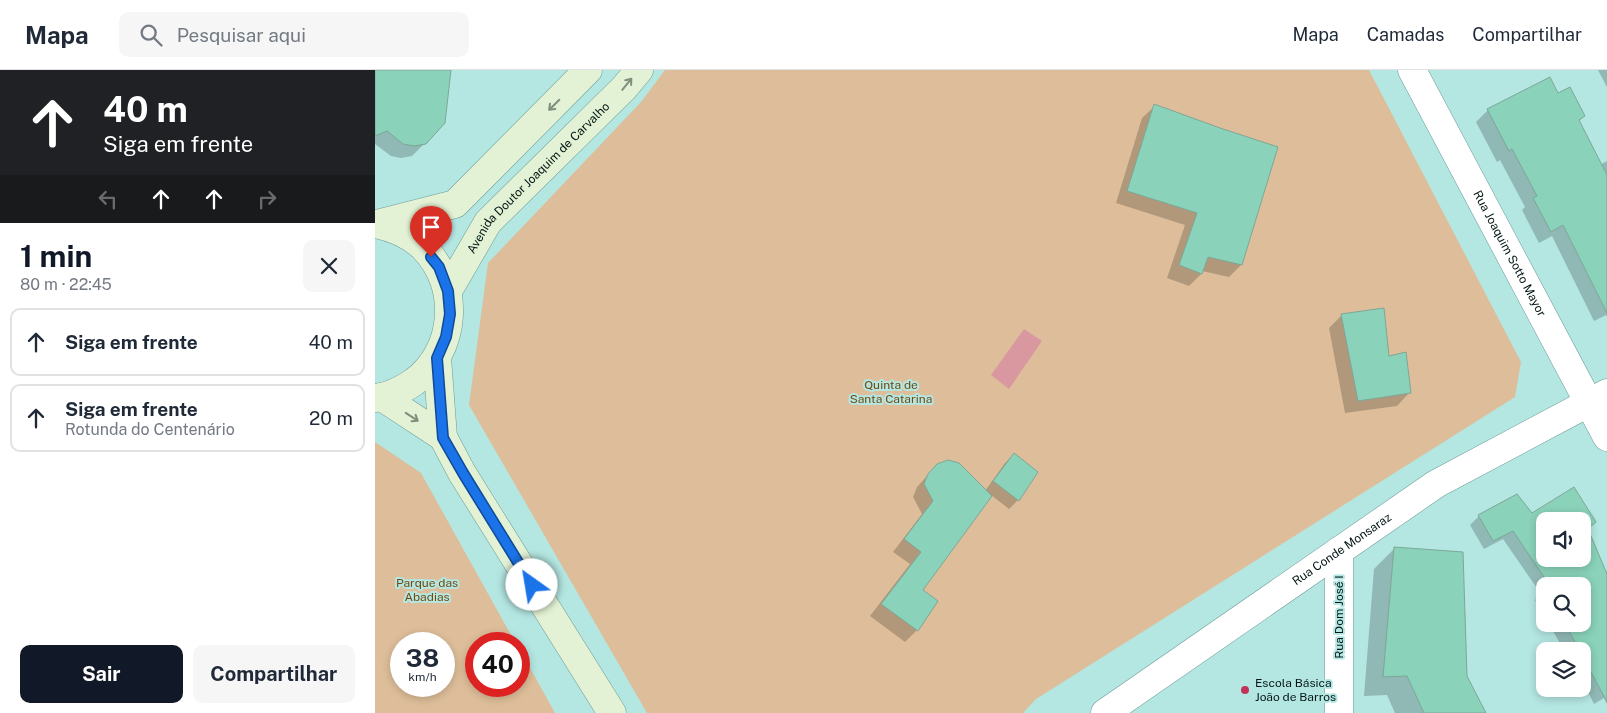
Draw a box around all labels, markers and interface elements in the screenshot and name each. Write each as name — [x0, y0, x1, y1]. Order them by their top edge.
search box — [119, 12, 469, 57]
text: Mapa — [25, 21, 89, 49]
icon: search — [137, 21, 165, 49]
text: Pesquisar aqui — [177, 24, 306, 46]
text: Mapa — [1292, 24, 1339, 45]
text: Camadas — [1367, 24, 1444, 45]
text: Compartilhar — [1472, 24, 1582, 45]
one-way arrow — [622, 78, 633, 91]
text: 40 m — [103, 89, 188, 130]
icon: ahead — [20, 90, 85, 155]
one-way arrow — [548, 98, 560, 111]
street label: Avenida Doutor Joaquim de Carvalho — [464, 99, 613, 256]
text: Siga em frente — [103, 131, 253, 157]
icon: left — [94, 185, 122, 213]
icon: ahead — [147, 185, 175, 213]
icon: ahead — [200, 185, 228, 213]
icon: right — [253, 185, 281, 213]
street label: Rua Joaquim Sotto Mayor — [1470, 188, 1549, 319]
pin — [410, 206, 452, 257]
icon: arrive — [417, 213, 445, 241]
text: 1 min — [20, 238, 92, 274]
button: close — [303, 240, 355, 292]
text: 80 m · 22:45 — [20, 275, 112, 294]
icon: ahead — [22, 328, 50, 356]
text: Siga em frente — [65, 331, 198, 353]
text: 40 m — [308, 331, 353, 353]
park label: Quinta de Santa Catarina — [850, 378, 932, 406]
text: Siga em frente — [65, 398, 198, 420]
icon: ahead — [22, 404, 50, 432]
text: 20 m — [309, 407, 353, 429]
one-way arrow — [405, 412, 419, 423]
text: Rotunda do Centenário — [65, 420, 235, 439]
street label: Rua Conde Monsaraz — [1290, 510, 1394, 588]
map controls — [1536, 512, 1591, 697]
button: sound — [1536, 512, 1591, 567]
position arrow — [505, 558, 557, 610]
street label: Rua Dom José I — [1332, 575, 1346, 659]
park label: Parque das Abadias — [396, 576, 458, 604]
button: search — [1536, 577, 1591, 632]
speed limit sign: 40 — [465, 632, 530, 697]
button: layers — [1536, 642, 1591, 697]
text: 38 — [406, 643, 439, 673]
button: Sair — [20, 645, 183, 703]
button: Compartilhar — [193, 645, 355, 703]
text: km/h — [408, 670, 437, 684]
place label: Escola Básica João de Barros — [1255, 676, 1336, 704]
marker: Escola Básica João de Barros — [1239, 684, 1251, 696]

